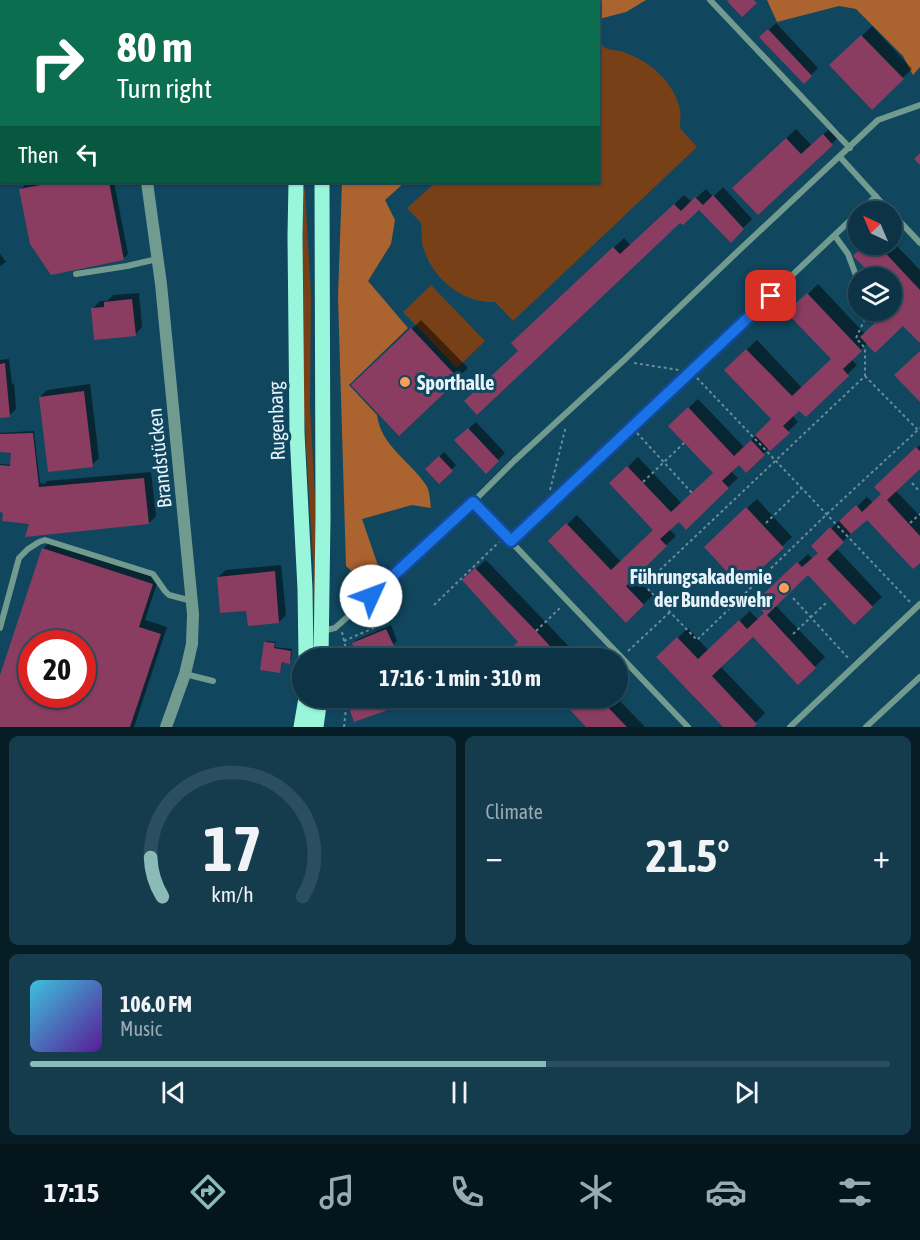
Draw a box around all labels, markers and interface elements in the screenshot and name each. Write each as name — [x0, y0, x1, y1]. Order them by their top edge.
text: 80 m — [117, 23, 192, 71]
icon: right — [18, 24, 96, 102]
text: Turn right — [117, 73, 212, 104]
icon: left — [71, 138, 104, 171]
text: Then — [18, 142, 59, 168]
north arrow — [848, 201, 902, 255]
map controls — [848, 201, 902, 321]
button: layers — [848, 267, 902, 321]
pin — [745, 270, 796, 321]
icon: arrive — [754, 279, 787, 312]
place label: Sporthalle — [417, 371, 494, 394]
marker: Sporthalle — [398, 375, 412, 389]
street label: Rugenbarg — [263, 381, 289, 461]
street label: Brandstücken — [142, 407, 176, 509]
position arrow — [339, 564, 403, 628]
place label: Führungsakademie der Bundeswehr — [630, 565, 773, 611]
marker: Führungsakademie der Bundeswehr — [777, 581, 791, 595]
speed limit sign: 20 — [18, 630, 96, 708]
text: 17:16 · 1 min · 310 m — [379, 665, 541, 691]
text: Climate — [486, 800, 543, 823]
text: 17 — [203, 813, 262, 884]
text: 21.5° — [646, 830, 730, 882]
text: − — [486, 837, 503, 875]
text: + — [873, 837, 890, 875]
text: km/h — [211, 883, 254, 908]
text: 106.0 FM — [120, 991, 192, 1017]
text: Music — [120, 1017, 162, 1040]
icon: previous — [157, 1076, 190, 1109]
icon: pause — [443, 1076, 476, 1109]
icon: next — [730, 1076, 763, 1109]
icon: directions — [187, 1171, 229, 1213]
icon: music — [316, 1171, 358, 1213]
icon: phone — [446, 1171, 488, 1213]
icon: climate — [575, 1171, 617, 1213]
icon: car — [705, 1171, 747, 1213]
icon: filters — [834, 1171, 876, 1213]
text: 17:15 — [44, 1177, 99, 1208]

